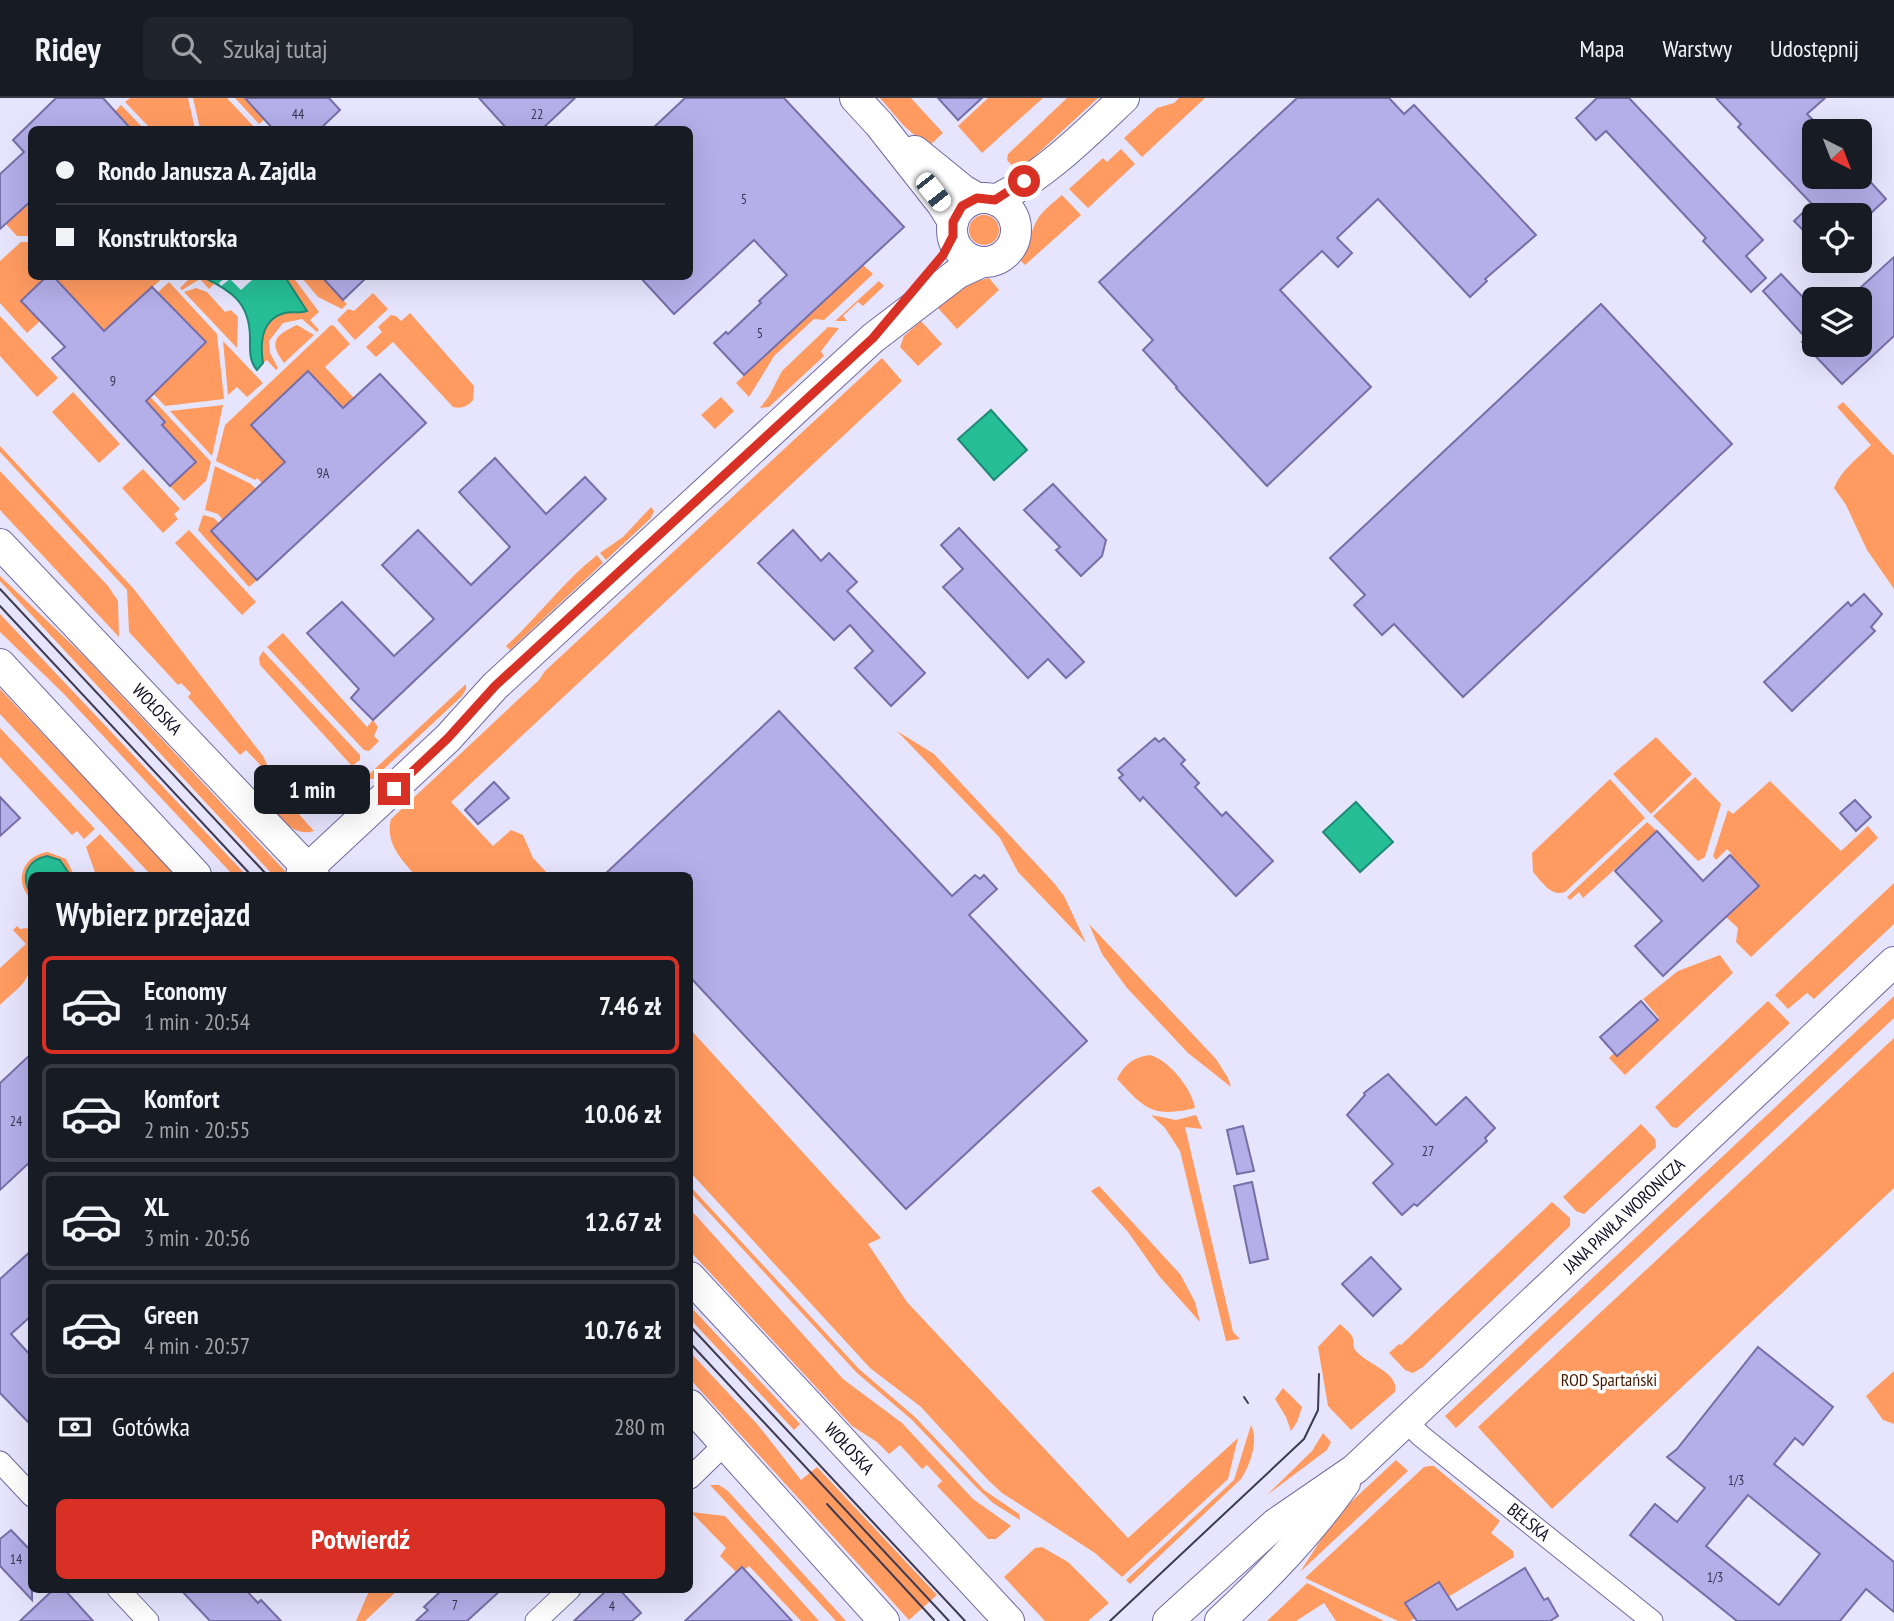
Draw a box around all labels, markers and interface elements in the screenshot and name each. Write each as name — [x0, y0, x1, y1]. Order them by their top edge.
search box — [143, 17, 633, 80]
text: Ridey — [35, 27, 101, 70]
icon: search — [167, 29, 205, 67]
text: Szukaj tutaj — [223, 32, 328, 65]
text: Mapa — [1580, 33, 1624, 64]
text: Warstwy — [1662, 33, 1732, 64]
text: Udostępnij — [1770, 33, 1859, 64]
house number: 44 — [292, 105, 305, 123]
house number: 22 — [531, 105, 543, 123]
north arrow — [1802, 119, 1872, 189]
map controls — [1802, 119, 1872, 357]
text: Rondo Janusza A. Zajdla — [98, 154, 316, 187]
route start — [1008, 165, 1040, 197]
car — [912, 169, 955, 215]
house number: 5 — [741, 190, 747, 208]
button: locate — [1802, 203, 1872, 273]
text: Konstruktorska — [98, 221, 238, 254]
button: layers — [1802, 287, 1872, 357]
house number: 5 — [757, 324, 763, 342]
house number: 9 — [110, 372, 116, 390]
house number: 9A — [317, 464, 330, 482]
street label: WOŁOSKA — [127, 678, 188, 740]
callout: 1 min — [254, 764, 370, 814]
route end — [378, 773, 410, 805]
text: 1 min — [289, 775, 335, 804]
text: Wybierz przejazd — [56, 893, 250, 935]
icon: car — [60, 974, 123, 1037]
text: Economy — [144, 974, 226, 1007]
text: 7.46 zł — [599, 989, 661, 1022]
text: 1 min · 20:54 — [144, 1007, 250, 1036]
icon: car — [60, 1082, 123, 1145]
text: Komfort — [144, 1082, 220, 1115]
text: 10.06 zł — [584, 1097, 661, 1130]
house number: 24 — [10, 1112, 23, 1130]
text: 2 min · 20:55 — [144, 1115, 250, 1144]
house number: 27 — [1422, 1142, 1434, 1160]
street label: JANA PAWŁA WORONICZA — [1558, 1153, 1690, 1279]
icon: car — [60, 1190, 123, 1253]
text: XL — [144, 1190, 169, 1223]
text: 12.67 zł — [585, 1205, 661, 1238]
text: 3 min · 20:56 — [144, 1223, 250, 1252]
icon: car — [60, 1298, 123, 1361]
text: Green — [144, 1298, 199, 1331]
text: 10.76 zł — [584, 1313, 661, 1346]
text: 4 min · 20:57 — [144, 1331, 250, 1360]
park label: ROD Spartański — [1561, 1368, 1657, 1391]
icon: cash — [56, 1408, 94, 1446]
text: Gotówka — [112, 1410, 190, 1443]
text: 280 m — [614, 1412, 665, 1441]
street label: WOŁOSKA — [820, 1417, 880, 1479]
house number: 1/3 — [1728, 1471, 1744, 1489]
street label: BEŁSKA — [1503, 1498, 1555, 1546]
button: Potwierdź — [56, 1499, 665, 1579]
house number: 14 — [10, 1550, 23, 1568]
house number: 1/3 — [1707, 1568, 1723, 1586]
house number: 7 — [452, 1596, 458, 1614]
house number: 4 — [609, 1597, 616, 1615]

